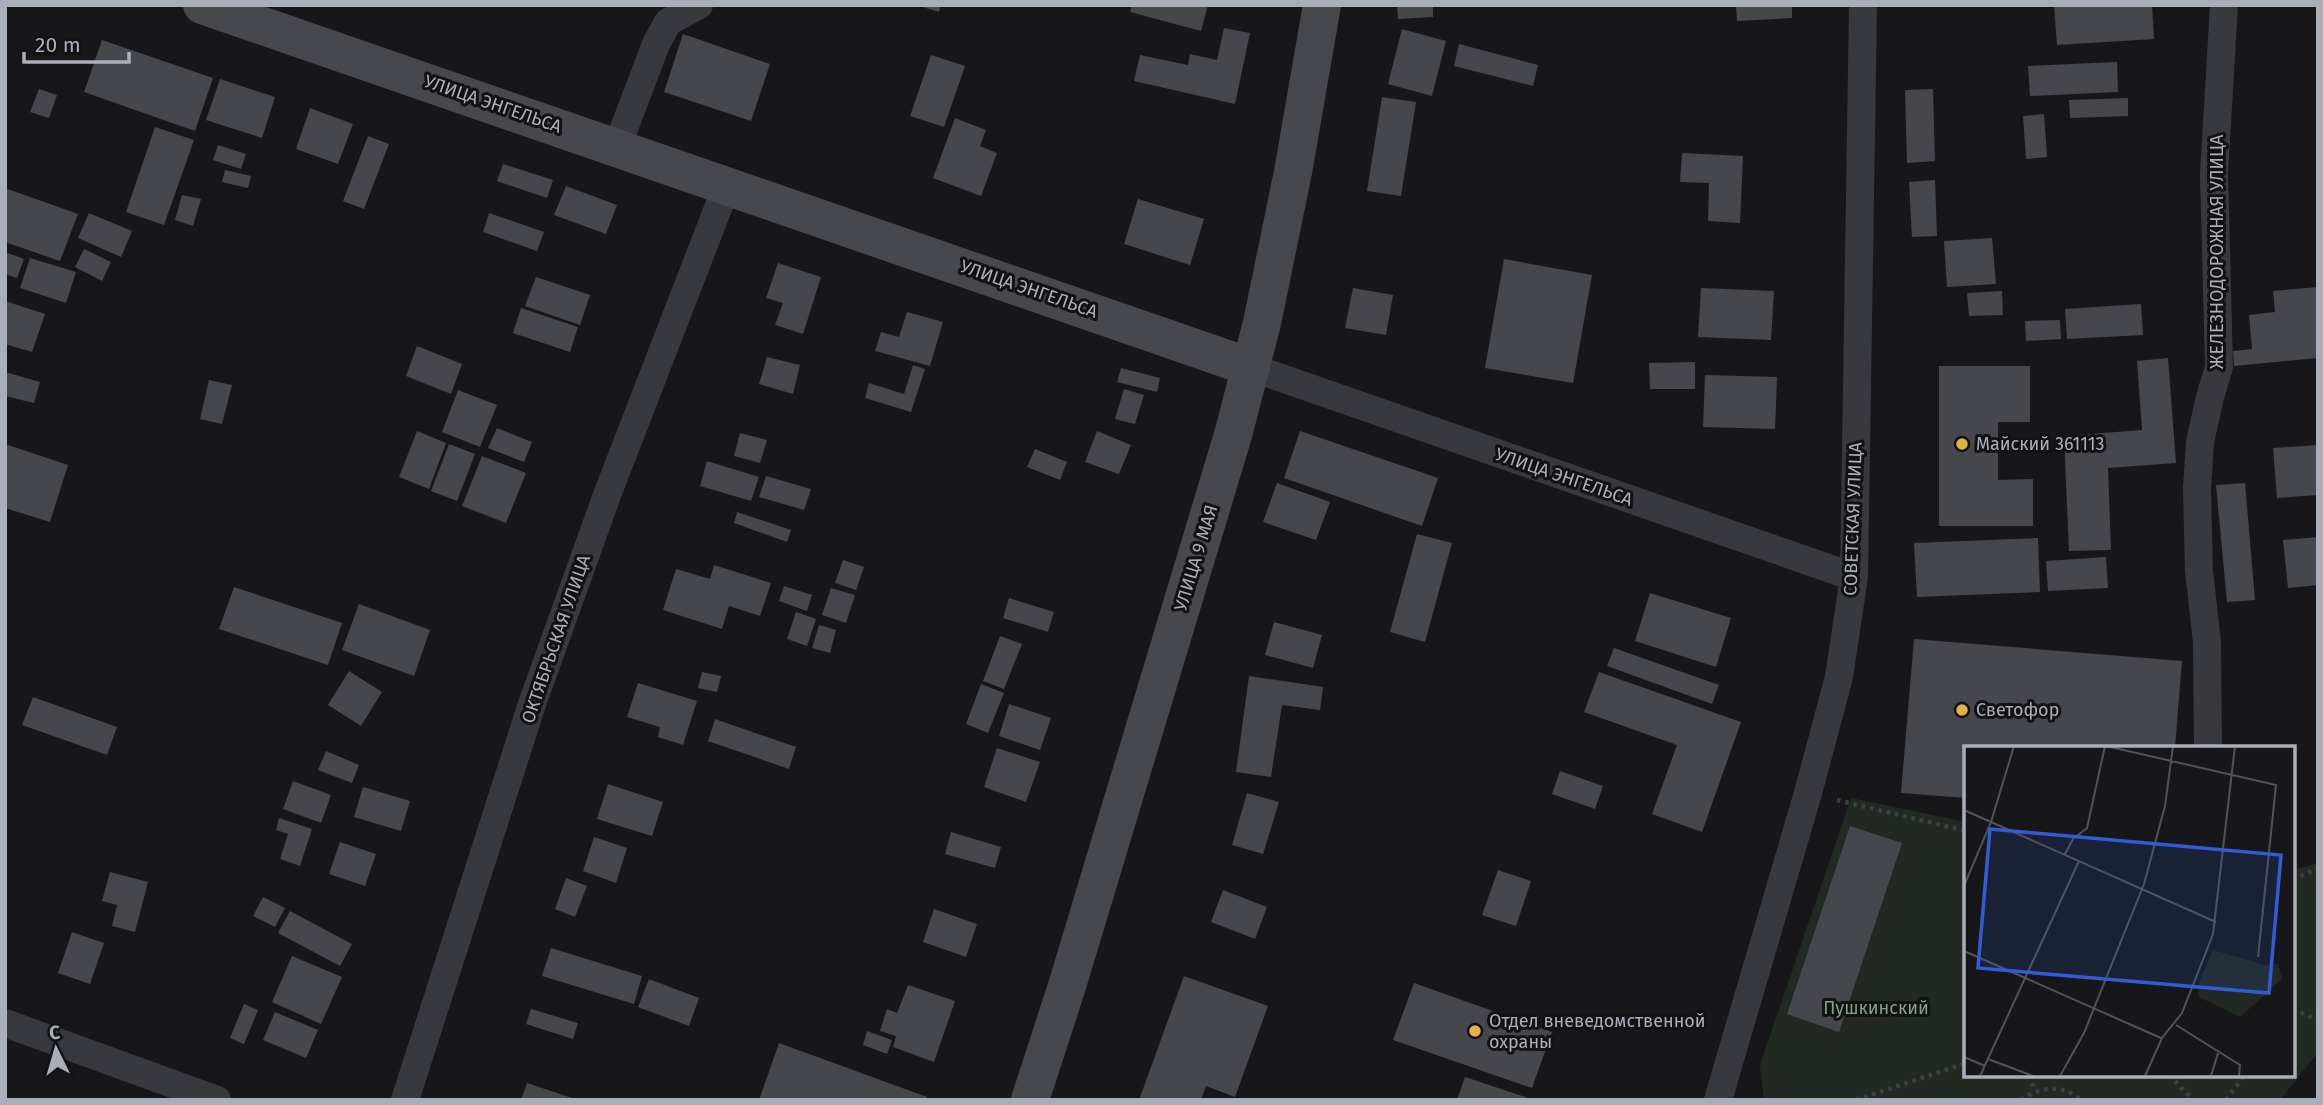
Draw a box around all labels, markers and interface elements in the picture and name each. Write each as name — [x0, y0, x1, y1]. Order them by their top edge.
scale bar — [24, 21, 130, 65]
text: 20 m — [35, 32, 81, 58]
street label: УЛИЦА ЭНГЕЛЬСА — [421, 70, 565, 138]
street label: ЖЕЛЕЗНОДОРОЖНАЯ УЛИЦА — [2206, 134, 2228, 369]
street label: УЛИЦА ЭНГЕЛЬСА — [957, 255, 1101, 323]
place label: Майский 361113 — [1976, 433, 2104, 455]
marker: Майский 361113 — [1954, 436, 1970, 452]
street label: СОВЕТСКАЯ УЛИЦА — [1839, 441, 1867, 596]
street label: УЛИЦА ЭНГЕЛЬСА — [1492, 443, 1636, 511]
street label: УЛИЦА 9 МАЯ — [1169, 502, 1223, 614]
street label: ОКТЯБРЬСКАЯ УЛИЦА — [517, 551, 595, 726]
place label: Светофор — [1976, 699, 2059, 721]
marker: Светофор — [1954, 702, 1970, 718]
inset map — [1964, 746, 2295, 1077]
park label: Пушкинский — [1823, 997, 1929, 1019]
place label: Отдел вневедомственной охраны — [1489, 1010, 1706, 1053]
north arrow — [21, 1014, 91, 1084]
text: С — [48, 1021, 61, 1044]
marker: Отдел вневедомственной охраны — [1467, 1023, 1483, 1039]

